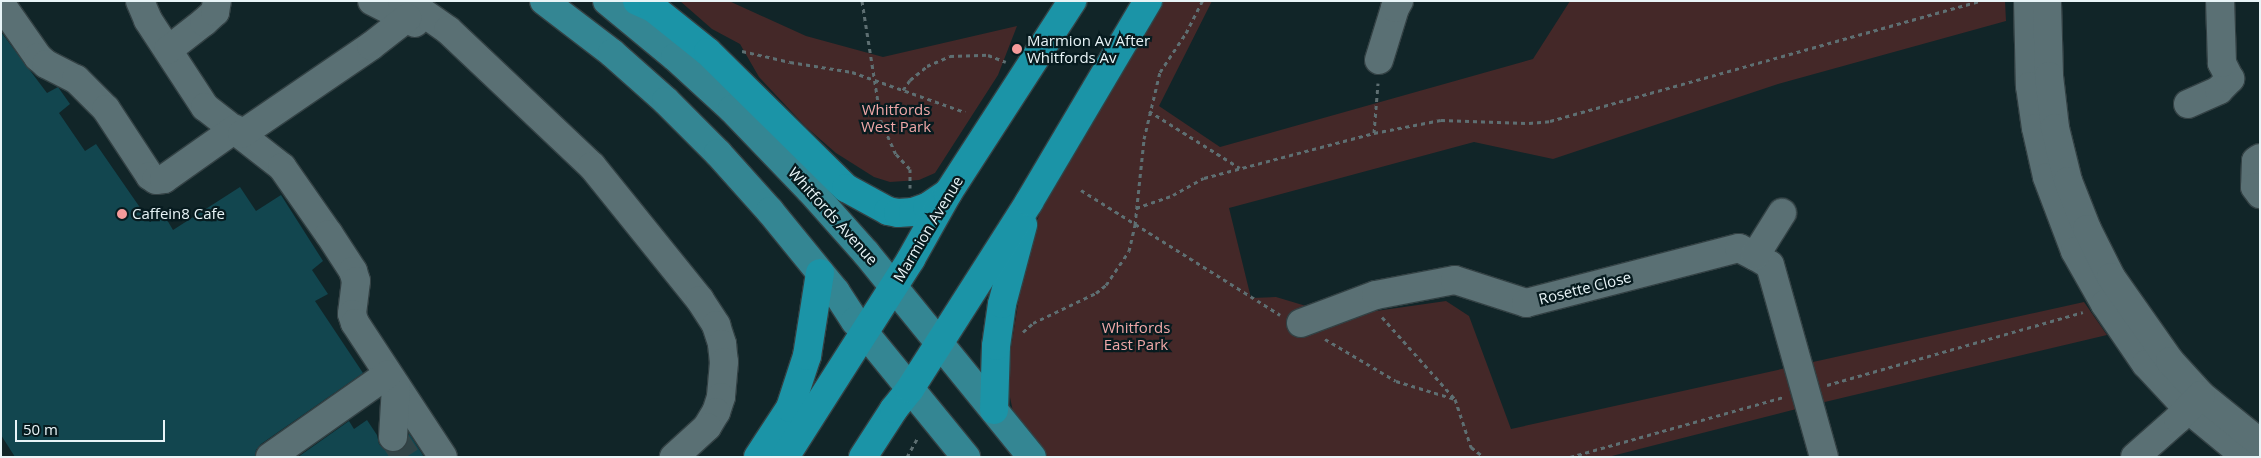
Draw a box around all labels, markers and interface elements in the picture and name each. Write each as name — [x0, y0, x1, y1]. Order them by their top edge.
place label: Marmion Av After Whitfords Av — [1027, 31, 1150, 66]
marker: Marmion Av After Whitfords Av — [1011, 43, 1023, 55]
park label: Whitfords West Park — [861, 100, 931, 135]
street label: Whitfords Avenue — [785, 164, 881, 268]
street label: Marmion Avenue — [889, 173, 967, 285]
place label: Caffein8 Cafe — [132, 205, 225, 223]
marker: Caffein8 Cafe — [116, 208, 128, 220]
street label: Rosette Close — [1537, 268, 1633, 308]
park label: Whitfords East Park — [1102, 318, 1170, 353]
scale bar — [18, 410, 168, 442]
text: 50 m — [23, 419, 58, 439]

